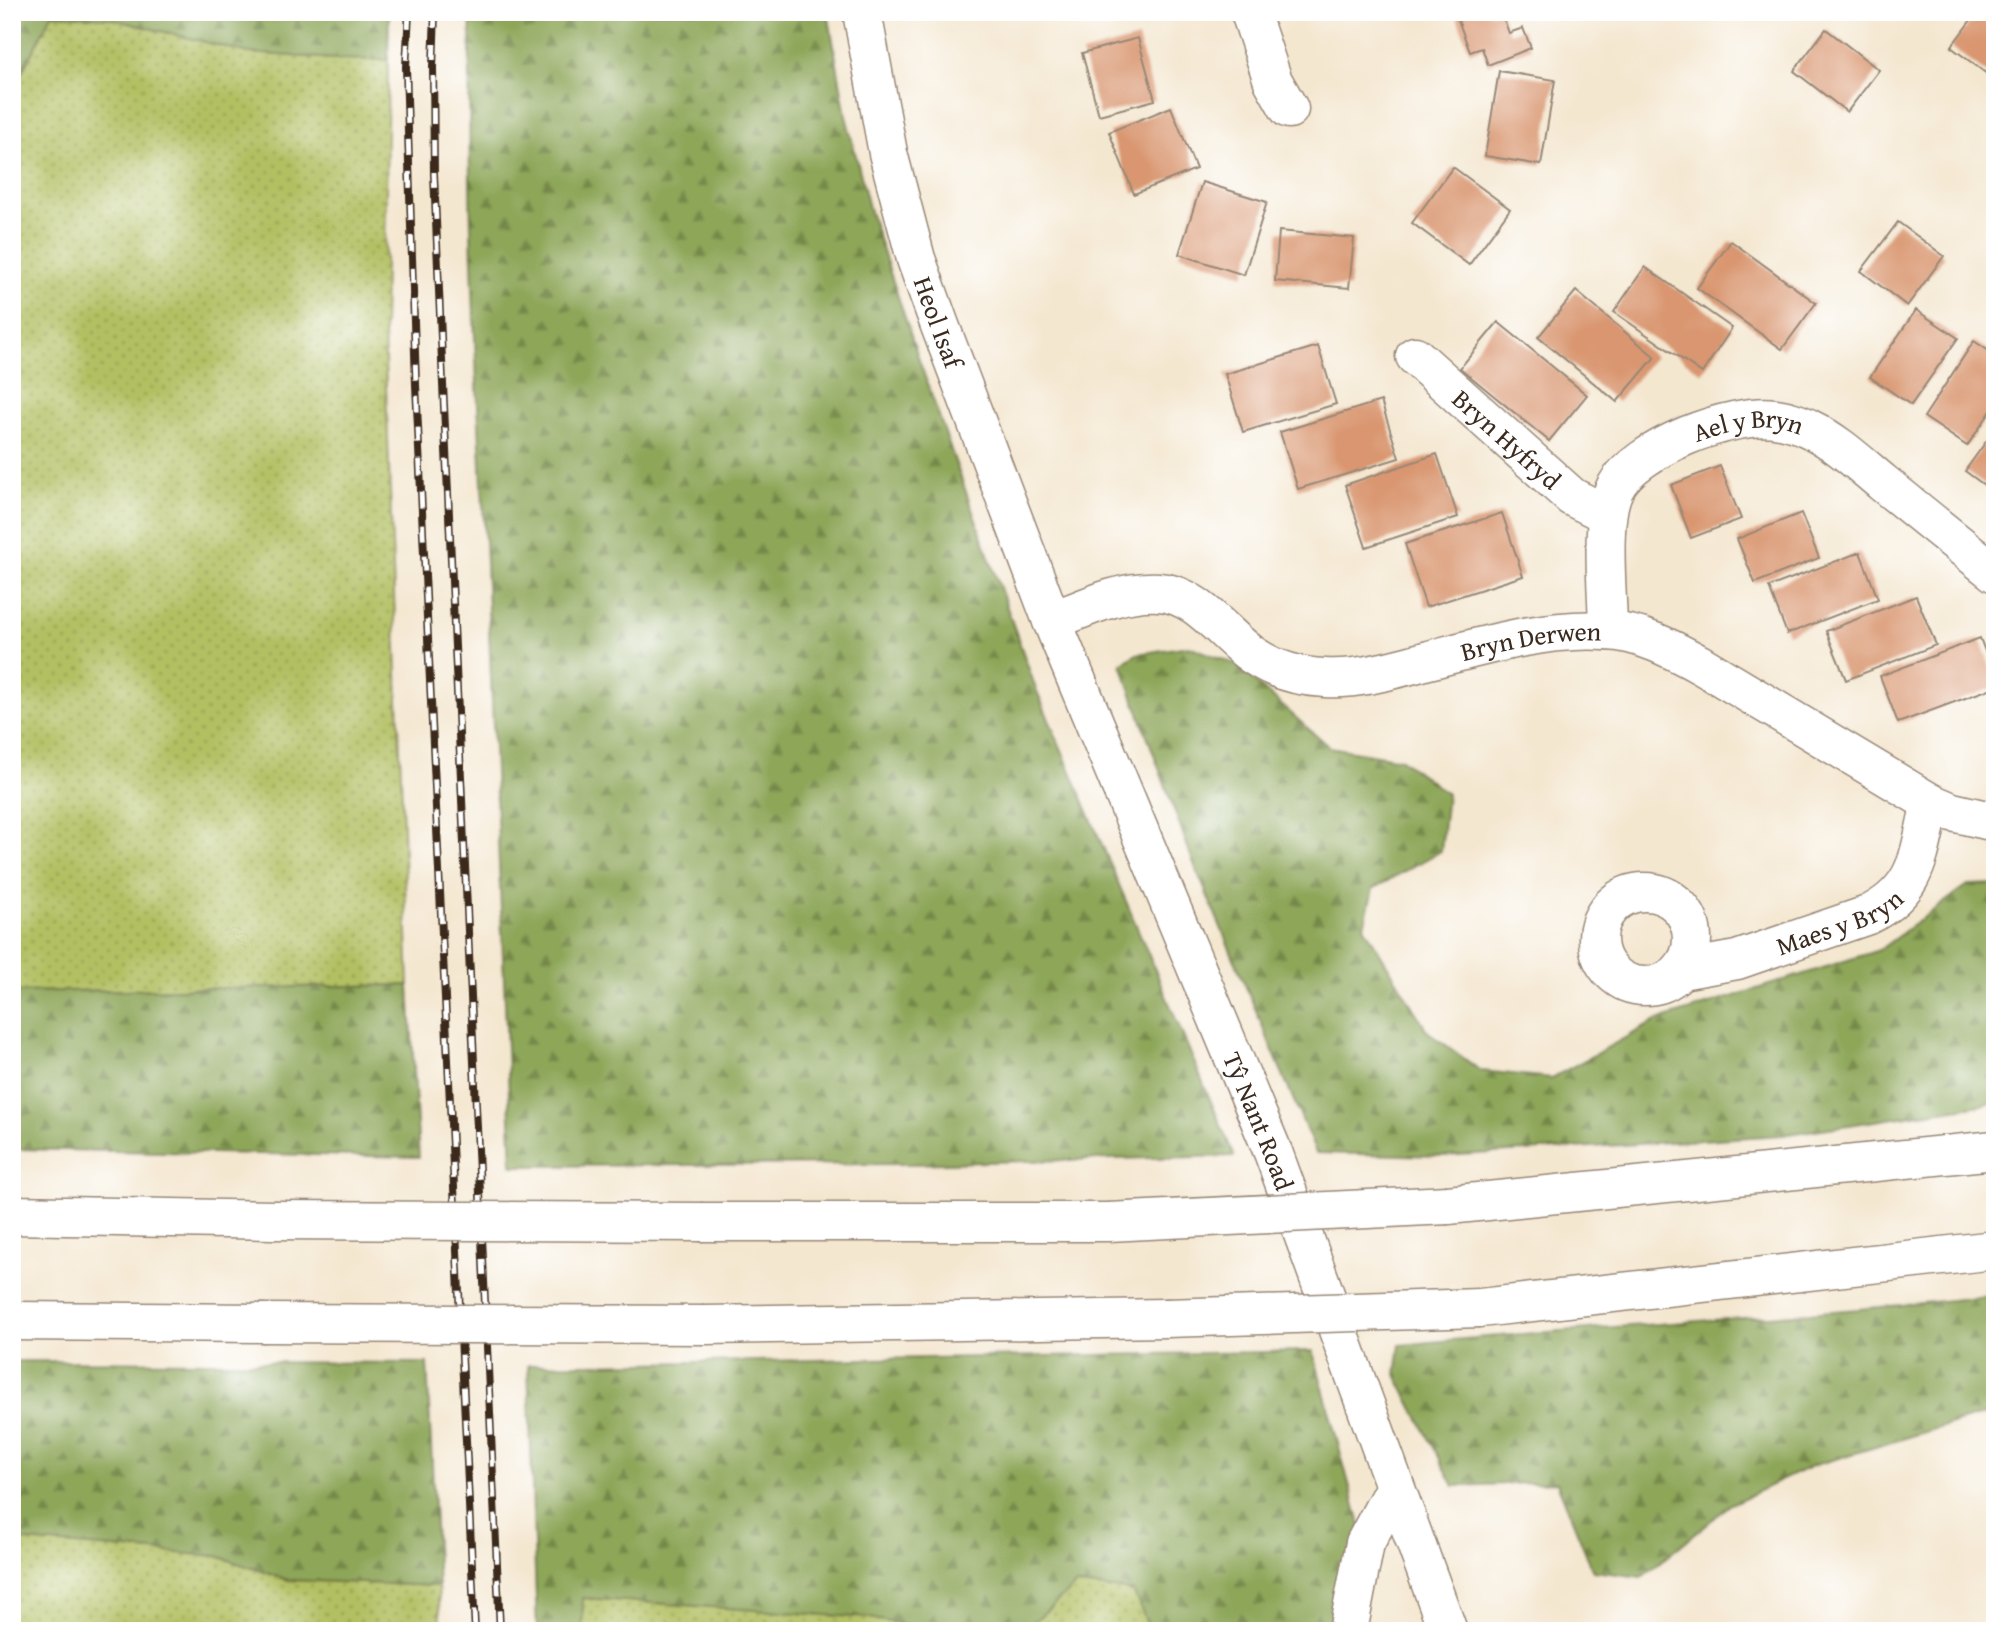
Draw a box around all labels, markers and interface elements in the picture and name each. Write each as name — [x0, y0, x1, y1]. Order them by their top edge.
street label: Heol Isaf — [904, 271, 975, 376]
street label: Bryn Hyfryd — [1444, 379, 1571, 499]
street label: Ael y Bryn — [1687, 398, 1810, 451]
street label: Bryn Derwen — [1456, 611, 1602, 670]
street label: Maes y Bryn — [1771, 879, 1912, 965]
street label: Tŷ Nant Road — [1214, 1046, 1305, 1196]

